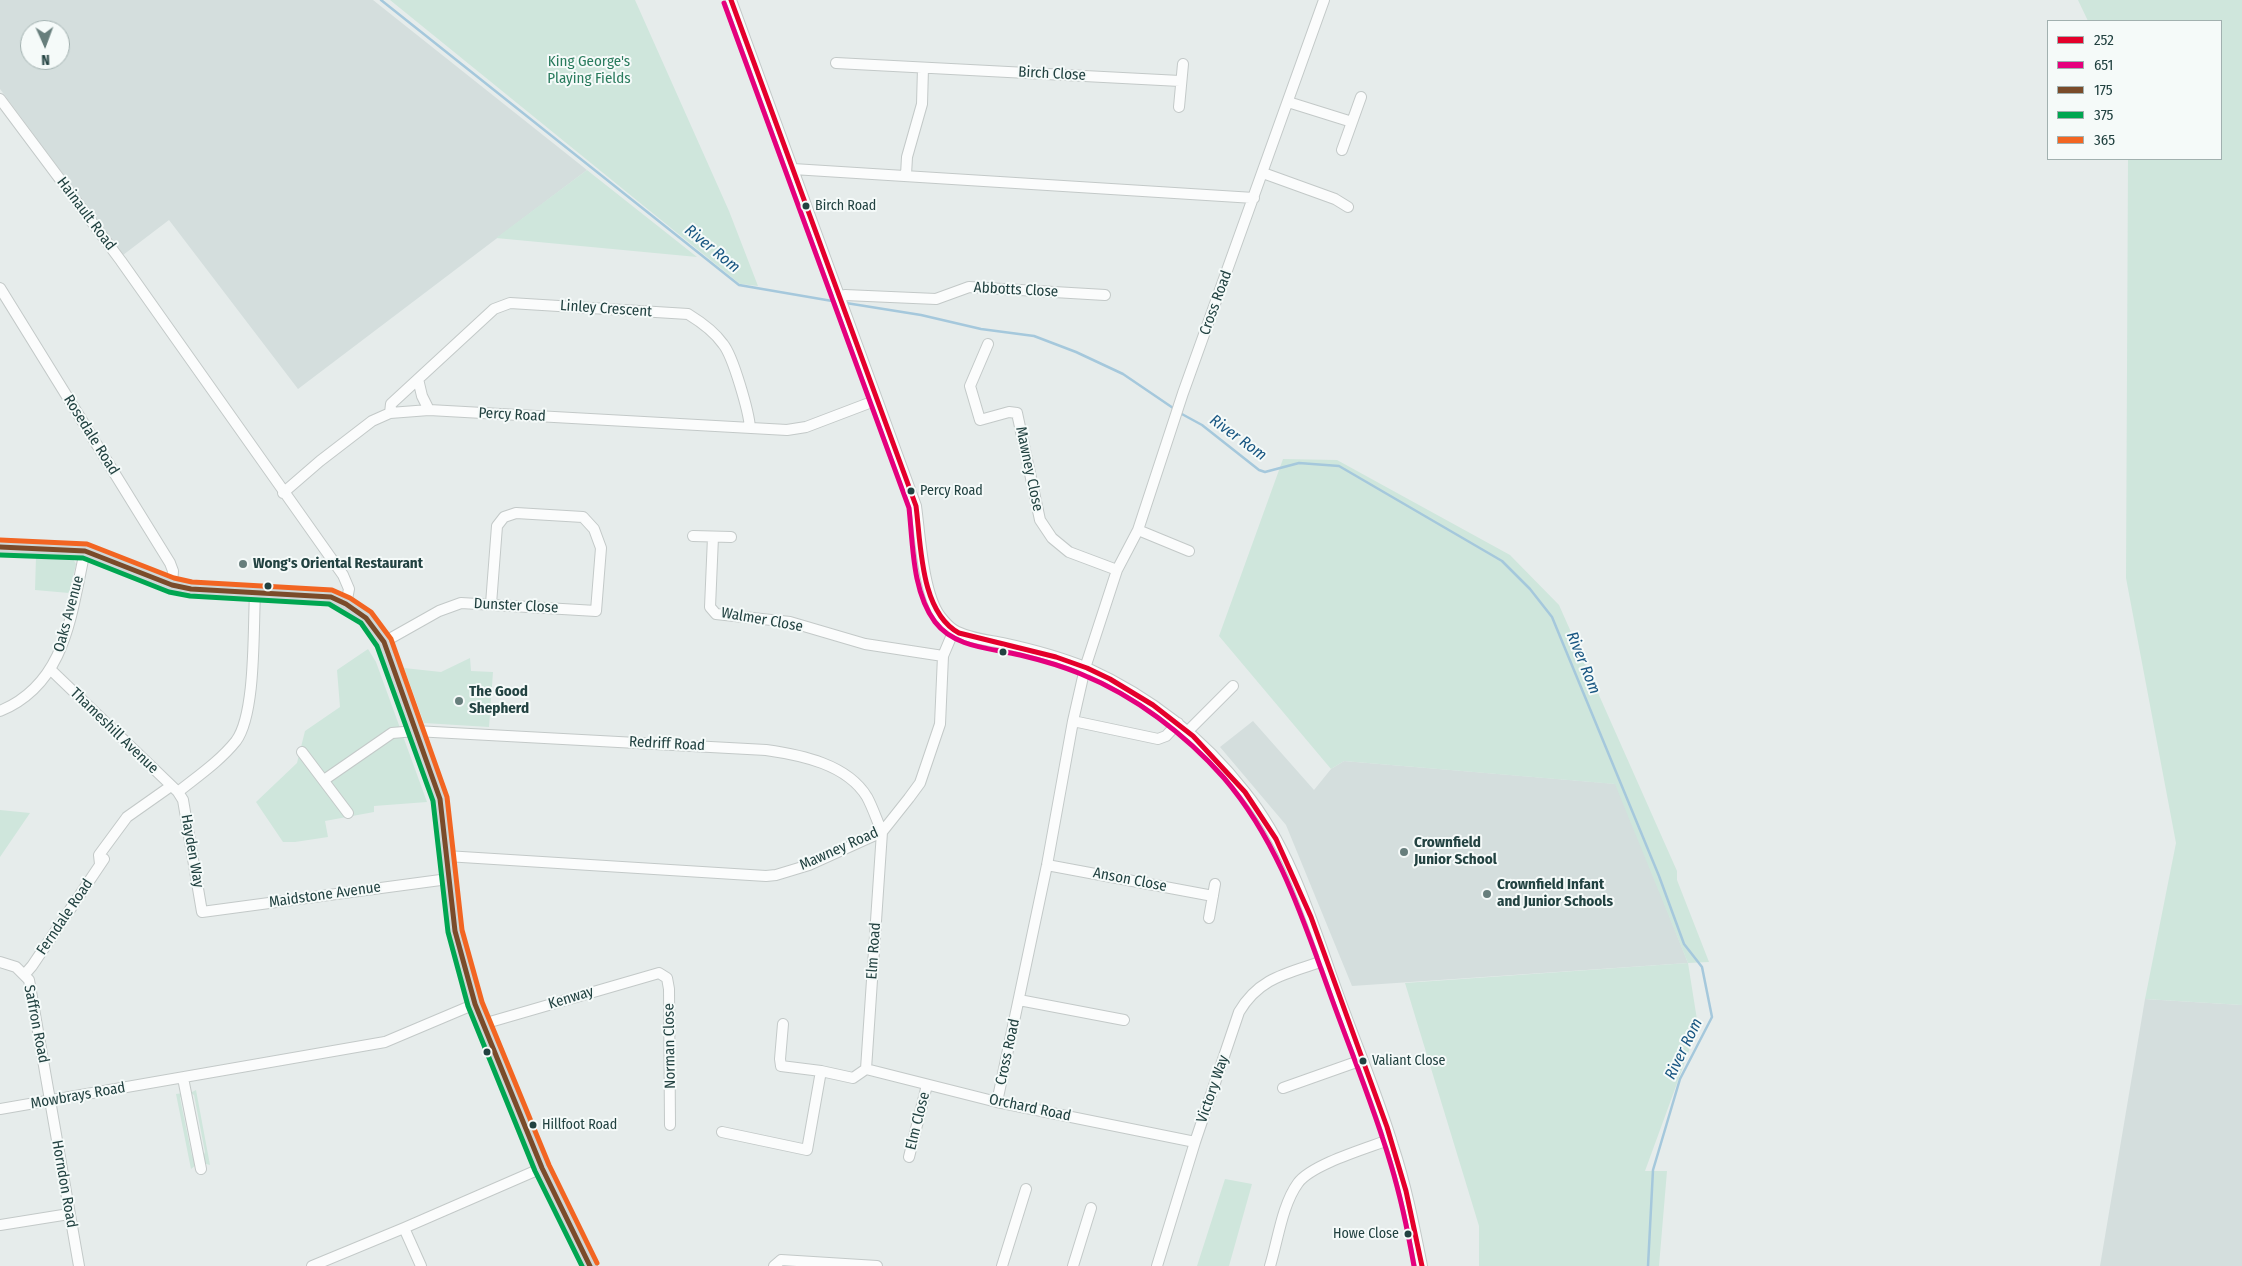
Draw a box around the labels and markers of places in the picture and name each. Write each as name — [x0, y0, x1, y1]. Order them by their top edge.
place label: Birch Road — [815, 198, 876, 214]
marker: Birch Road — [801, 201, 811, 211]
place label: Percy Road — [920, 483, 983, 499]
marker: Percy Road — [906, 486, 916, 496]
place label: Wong's Oriental Restaurant — [253, 555, 423, 573]
marker: Wong's Oriental Restaurant — [237, 558, 249, 570]
unlabelled marker — [263, 581, 273, 591]
unlabelled marker — [998, 647, 1008, 657]
place label: The Good Shepherd — [469, 683, 529, 718]
marker: The Good Shepherd — [453, 695, 465, 707]
place label: Crownfield Junior School — [1414, 834, 1497, 869]
marker: Crownfield Junior School — [1398, 846, 1410, 858]
place label: Crownfield Infant and Junior Schools — [1497, 876, 1613, 911]
marker: Crownfield Infant and Junior Schools — [1481, 888, 1493, 900]
unlabelled marker — [482, 1047, 492, 1057]
place label: Valiant Close — [1372, 1053, 1445, 1069]
marker: Valiant Close — [1358, 1056, 1368, 1066]
place label: Hillfoot Road — [542, 1117, 617, 1133]
marker: Hillfoot Road — [528, 1120, 538, 1130]
place label: Howe Close — [1333, 1226, 1399, 1242]
marker: Howe Close — [1403, 1229, 1413, 1239]

